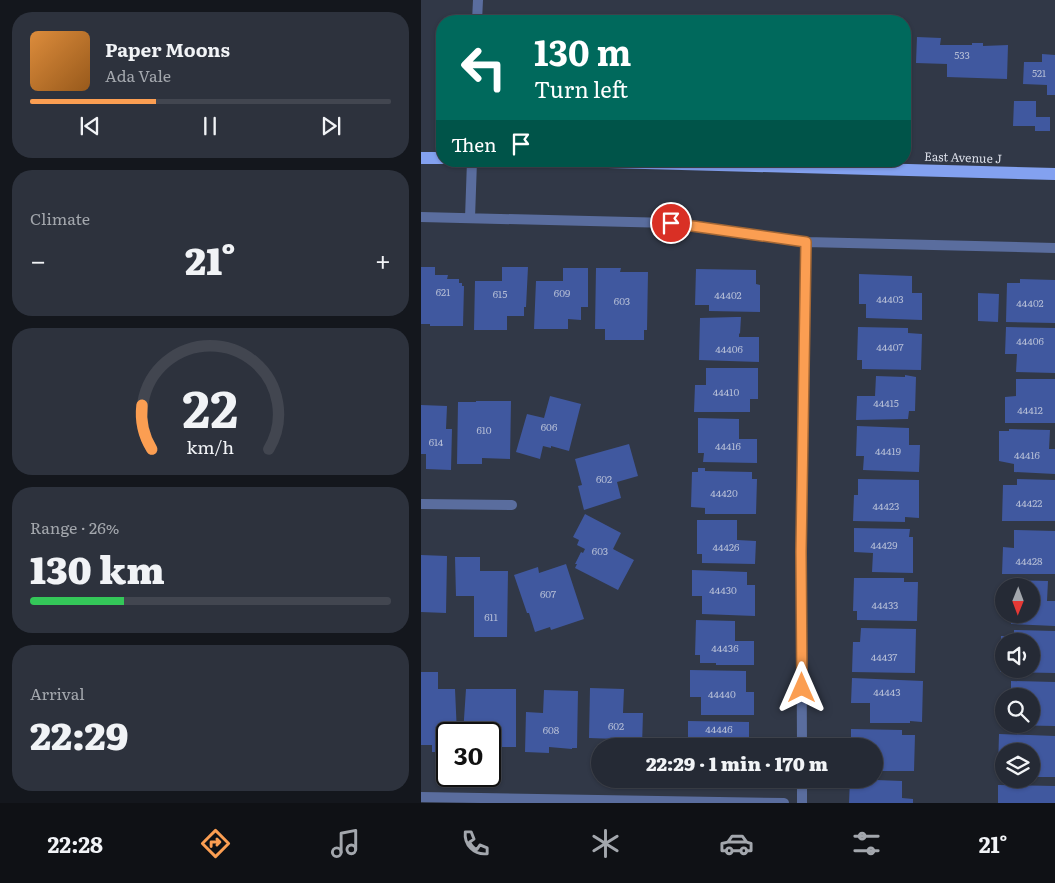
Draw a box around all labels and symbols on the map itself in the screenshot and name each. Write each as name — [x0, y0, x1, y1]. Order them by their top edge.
house number: 533 — [954, 47, 970, 62]
house number: 521 — [1032, 65, 1046, 80]
street label: East Avenue J — [924, 147, 1003, 167]
pin — [650, 202, 692, 244]
house number: 621 — [436, 284, 450, 299]
house number: 609 — [554, 285, 570, 300]
house number: 615 — [493, 286, 507, 301]
house number: 44402 — [714, 287, 742, 302]
house number: 44403 — [876, 291, 904, 306]
house number: 603 — [614, 293, 630, 308]
house number: 44402 — [1016, 295, 1044, 310]
house number: 44406 — [1016, 333, 1044, 348]
house number: 44407 — [876, 339, 904, 354]
house number: 44406 — [715, 341, 743, 356]
house number: 44410 — [713, 384, 739, 399]
house number: 44415 — [873, 395, 899, 410]
house number: 44412 — [1017, 402, 1043, 417]
house number: 606 — [541, 419, 558, 434]
house number: 610 — [476, 422, 492, 437]
house number: 614 — [429, 434, 444, 449]
house number: 44416 — [715, 438, 742, 453]
house number: 44419 — [875, 443, 901, 458]
house number: 44416 — [1014, 447, 1041, 462]
house number: 602 — [596, 471, 612, 486]
house number: 44420 — [710, 485, 738, 500]
house number: 44422 — [1016, 495, 1042, 510]
house number: 44423 — [872, 498, 900, 513]
house number: 44429 — [871, 537, 897, 552]
house number: 44426 — [713, 539, 740, 554]
house number: 603 — [592, 543, 608, 558]
house number: 44428 — [1015, 553, 1043, 568]
north arrow — [995, 578, 1040, 622]
house number: 44430 — [709, 582, 737, 597]
house number: 607 — [540, 586, 556, 601]
house number: 44433 — [871, 597, 899, 612]
house number: 611 — [484, 609, 498, 624]
house number: 44436 — [711, 640, 739, 655]
house number: 44437 — [871, 649, 897, 664]
position arrow — [775, 661, 827, 713]
house number: 44443 — [873, 684, 901, 699]
house number: 44440 — [708, 686, 736, 701]
house number: 602 — [608, 718, 624, 733]
house number: 44446 — [705, 721, 733, 736]
speed limit sign: 30 — [436, 722, 501, 787]
house number: 608 — [543, 722, 560, 737]

